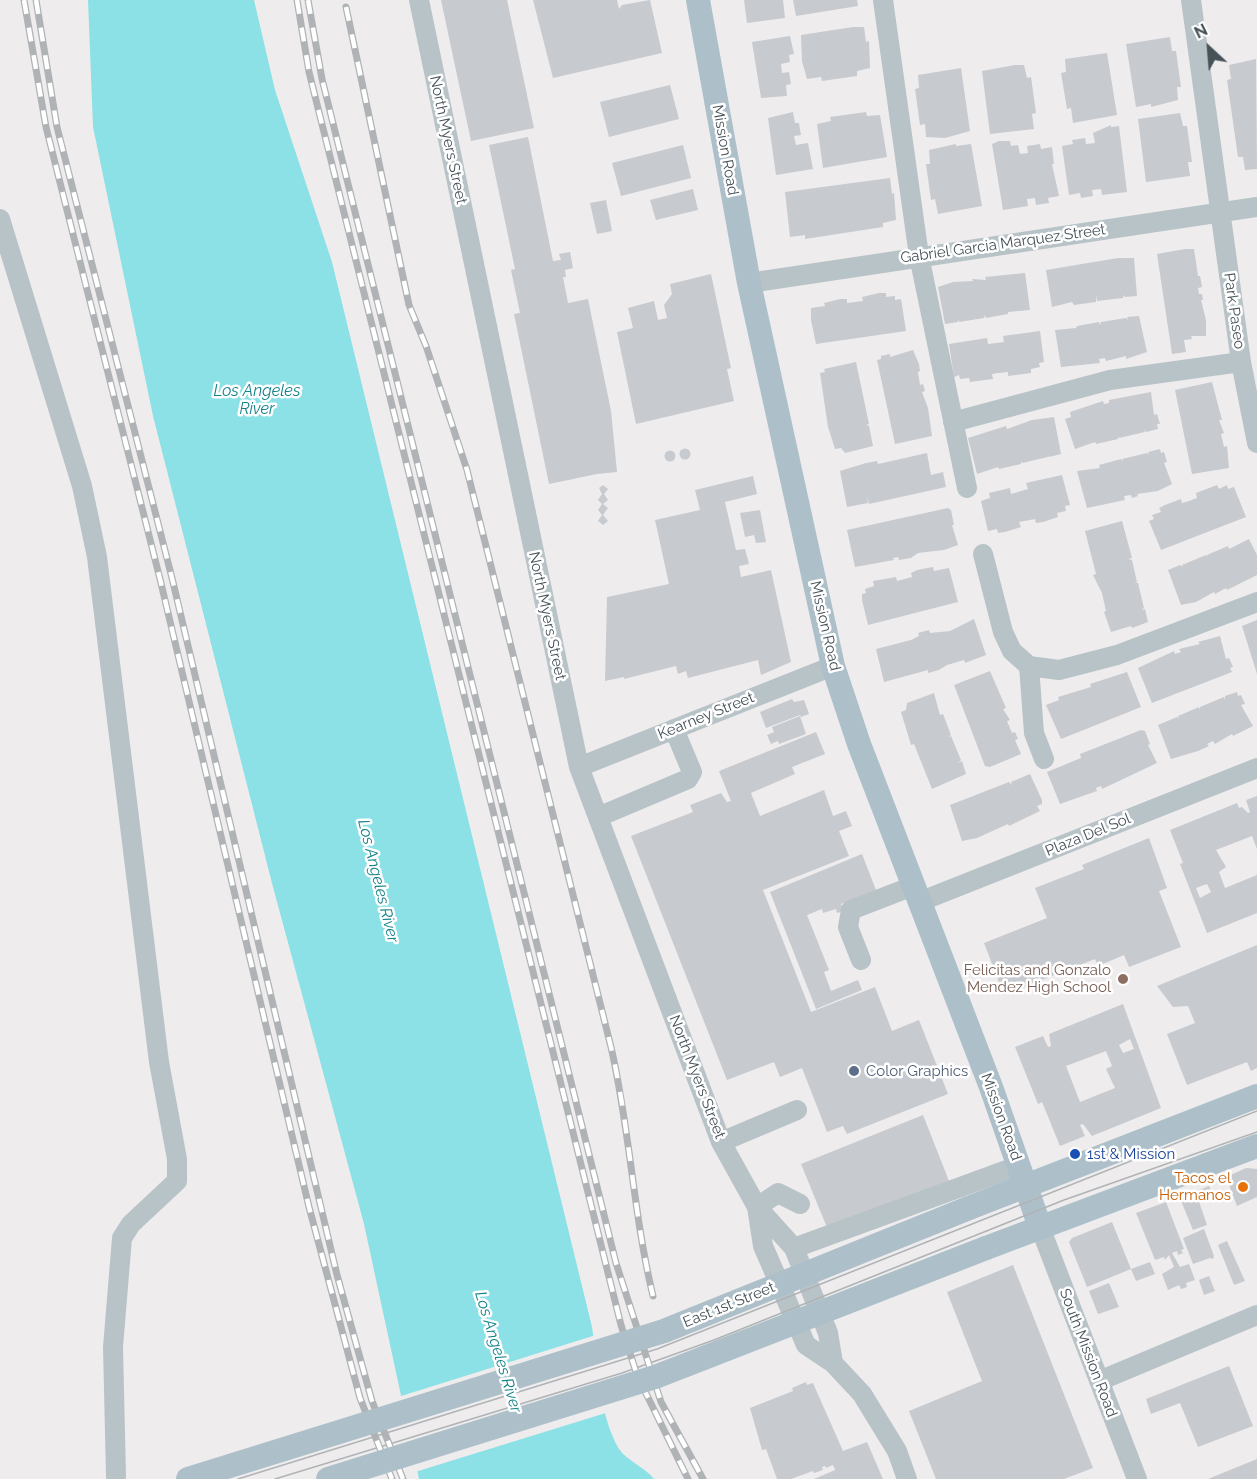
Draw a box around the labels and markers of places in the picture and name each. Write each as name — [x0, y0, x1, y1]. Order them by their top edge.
place label: Felicitas and Gonzalo Mendez High School — [964, 961, 1111, 996]
marker: Felicitas and Gonzalo Mendez High School — [1116, 972, 1130, 986]
place label: Color Graphics — [866, 1062, 968, 1080]
marker: Color Graphics — [847, 1064, 861, 1078]
place label: 1st & Mission — [1087, 1145, 1175, 1163]
marker: 1st & Mission — [1068, 1147, 1082, 1161]
place label: Tacos el Hermanos — [1159, 1169, 1231, 1204]
marker: Tacos el Hermanos — [1236, 1180, 1250, 1194]

